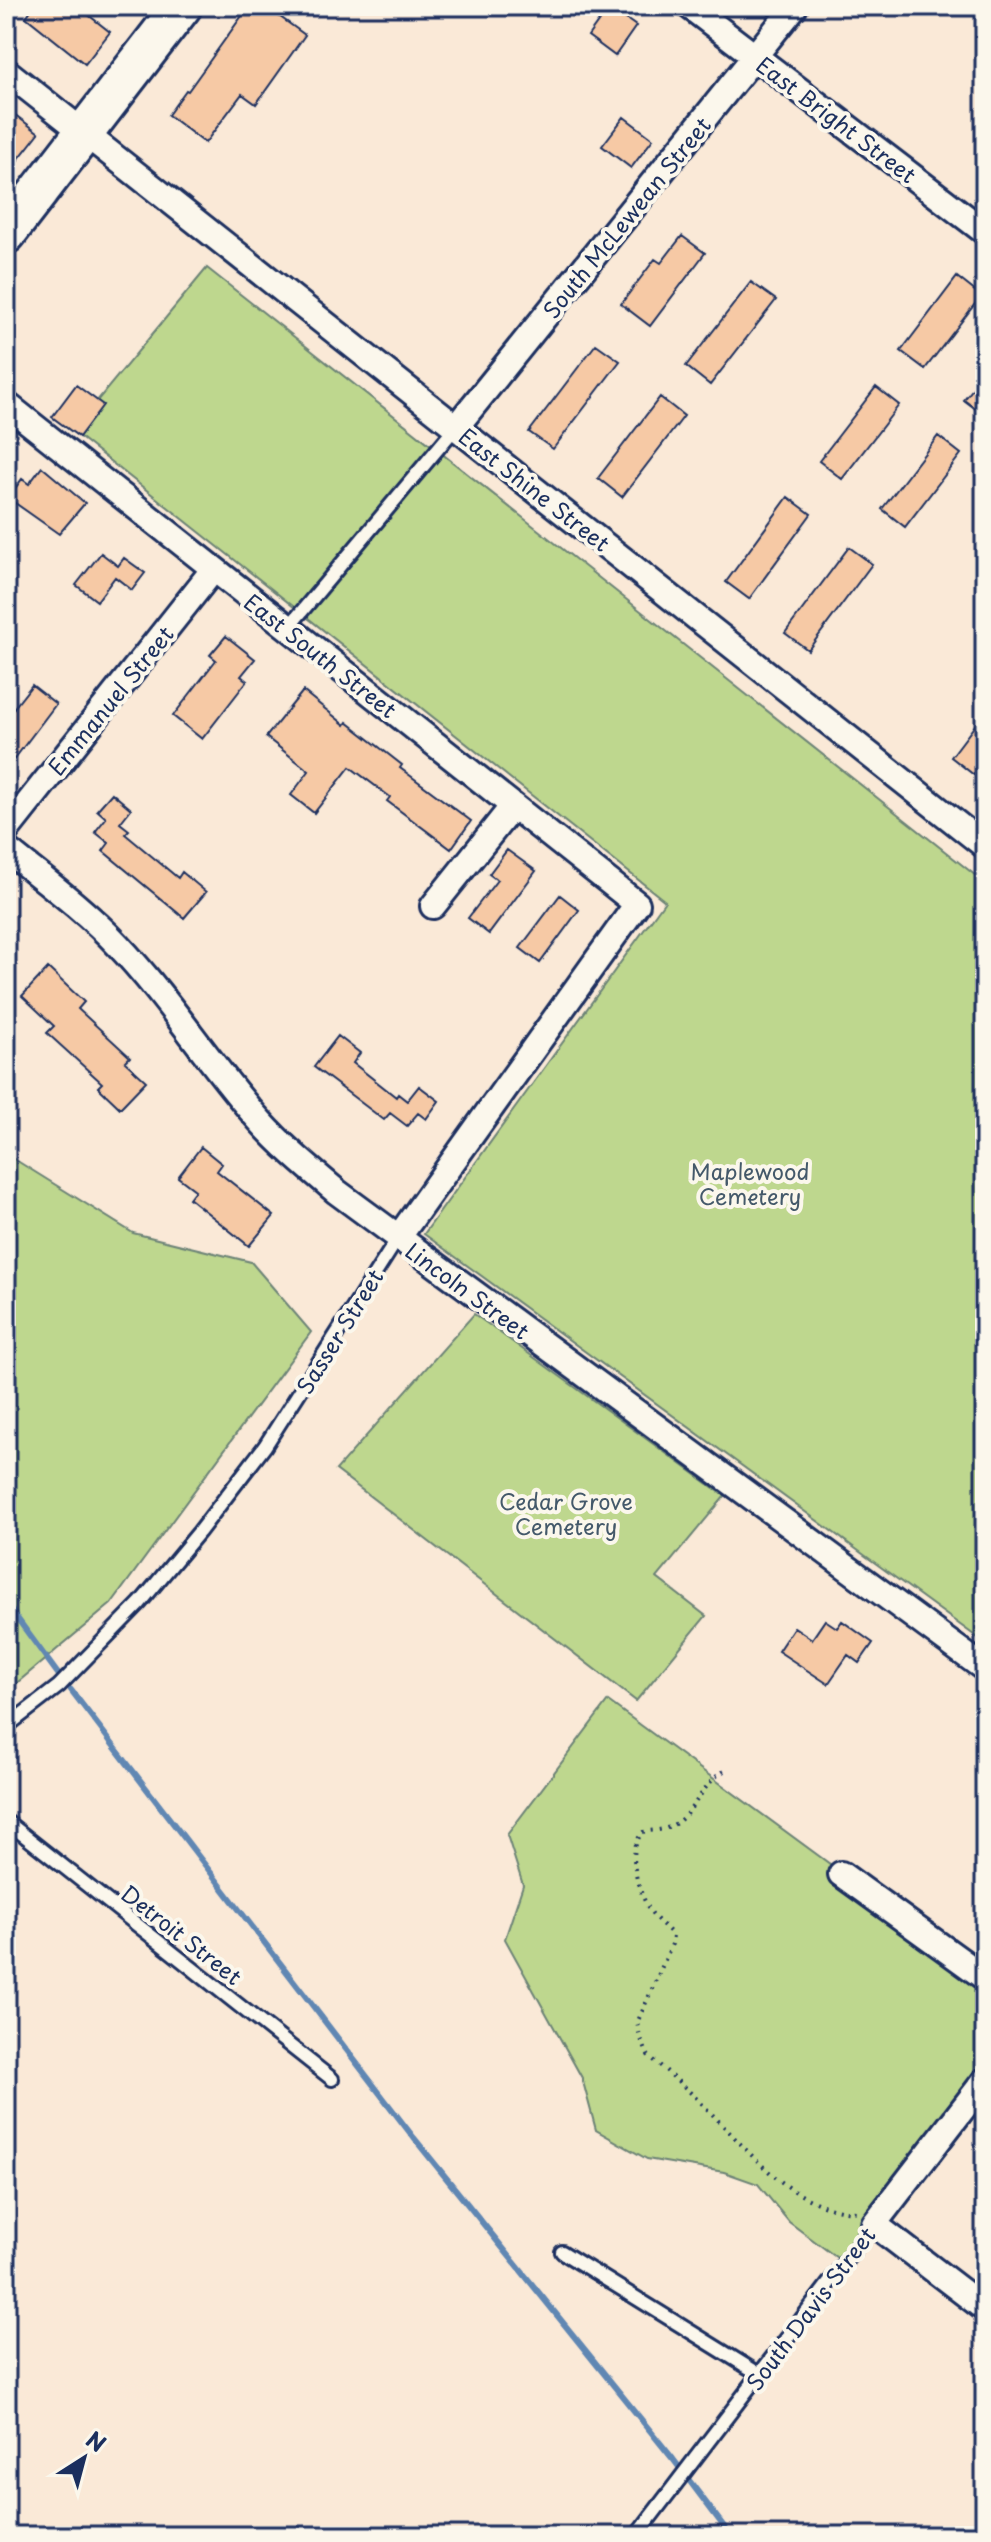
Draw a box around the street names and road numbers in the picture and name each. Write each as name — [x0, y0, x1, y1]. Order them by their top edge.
street label: East Bright Street — [750, 48, 924, 190]
street label: South McLewean Street — [534, 109, 718, 325]
street label: East Shine Street — [452, 419, 618, 559]
street label: East South Street — [238, 585, 404, 725]
street label: Emmanuel Street — [39, 618, 181, 782]
street label: Lincoln Street — [399, 1234, 537, 1346]
street label: Sasser Street — [287, 1262, 391, 1400]
street label: Detroit Street — [114, 1876, 250, 1992]
street label: South Davis Street — [738, 2219, 882, 2397]

